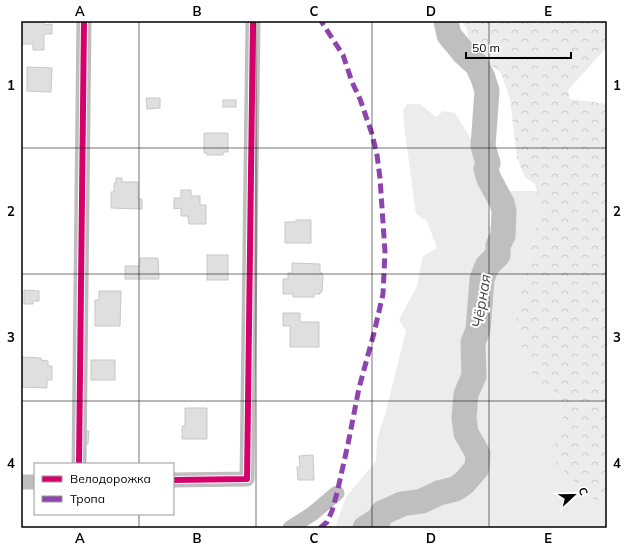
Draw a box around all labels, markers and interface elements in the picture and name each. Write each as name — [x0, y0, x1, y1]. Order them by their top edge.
text: A — [75, 3, 85, 19]
text: B — [193, 3, 202, 19]
text: C — [310, 3, 319, 19]
text: D — [426, 3, 436, 19]
text: E — [544, 3, 552, 19]
scale bar — [466, 34, 571, 60]
text: 50 m — [472, 40, 500, 55]
text: 1 — [7, 77, 15, 93]
text: 1 — [613, 77, 621, 93]
text: 2 — [7, 203, 15, 219]
text: 2 — [613, 203, 621, 219]
water label: Чёрная — [467, 273, 495, 329]
text: 3 — [7, 329, 15, 345]
text: 3 — [613, 329, 621, 345]
text: 4 — [7, 455, 15, 471]
text: 4 — [613, 455, 621, 471]
legend — [34, 463, 174, 515]
text: Велодорожка — [70, 471, 151, 486]
north arrow — [554, 475, 594, 515]
text: С — [575, 485, 591, 498]
text: Тропа — [70, 491, 105, 506]
text: A — [75, 530, 85, 546]
text: B — [193, 530, 202, 546]
text: C — [310, 530, 319, 546]
text: D — [426, 530, 436, 546]
text: E — [544, 530, 552, 546]

